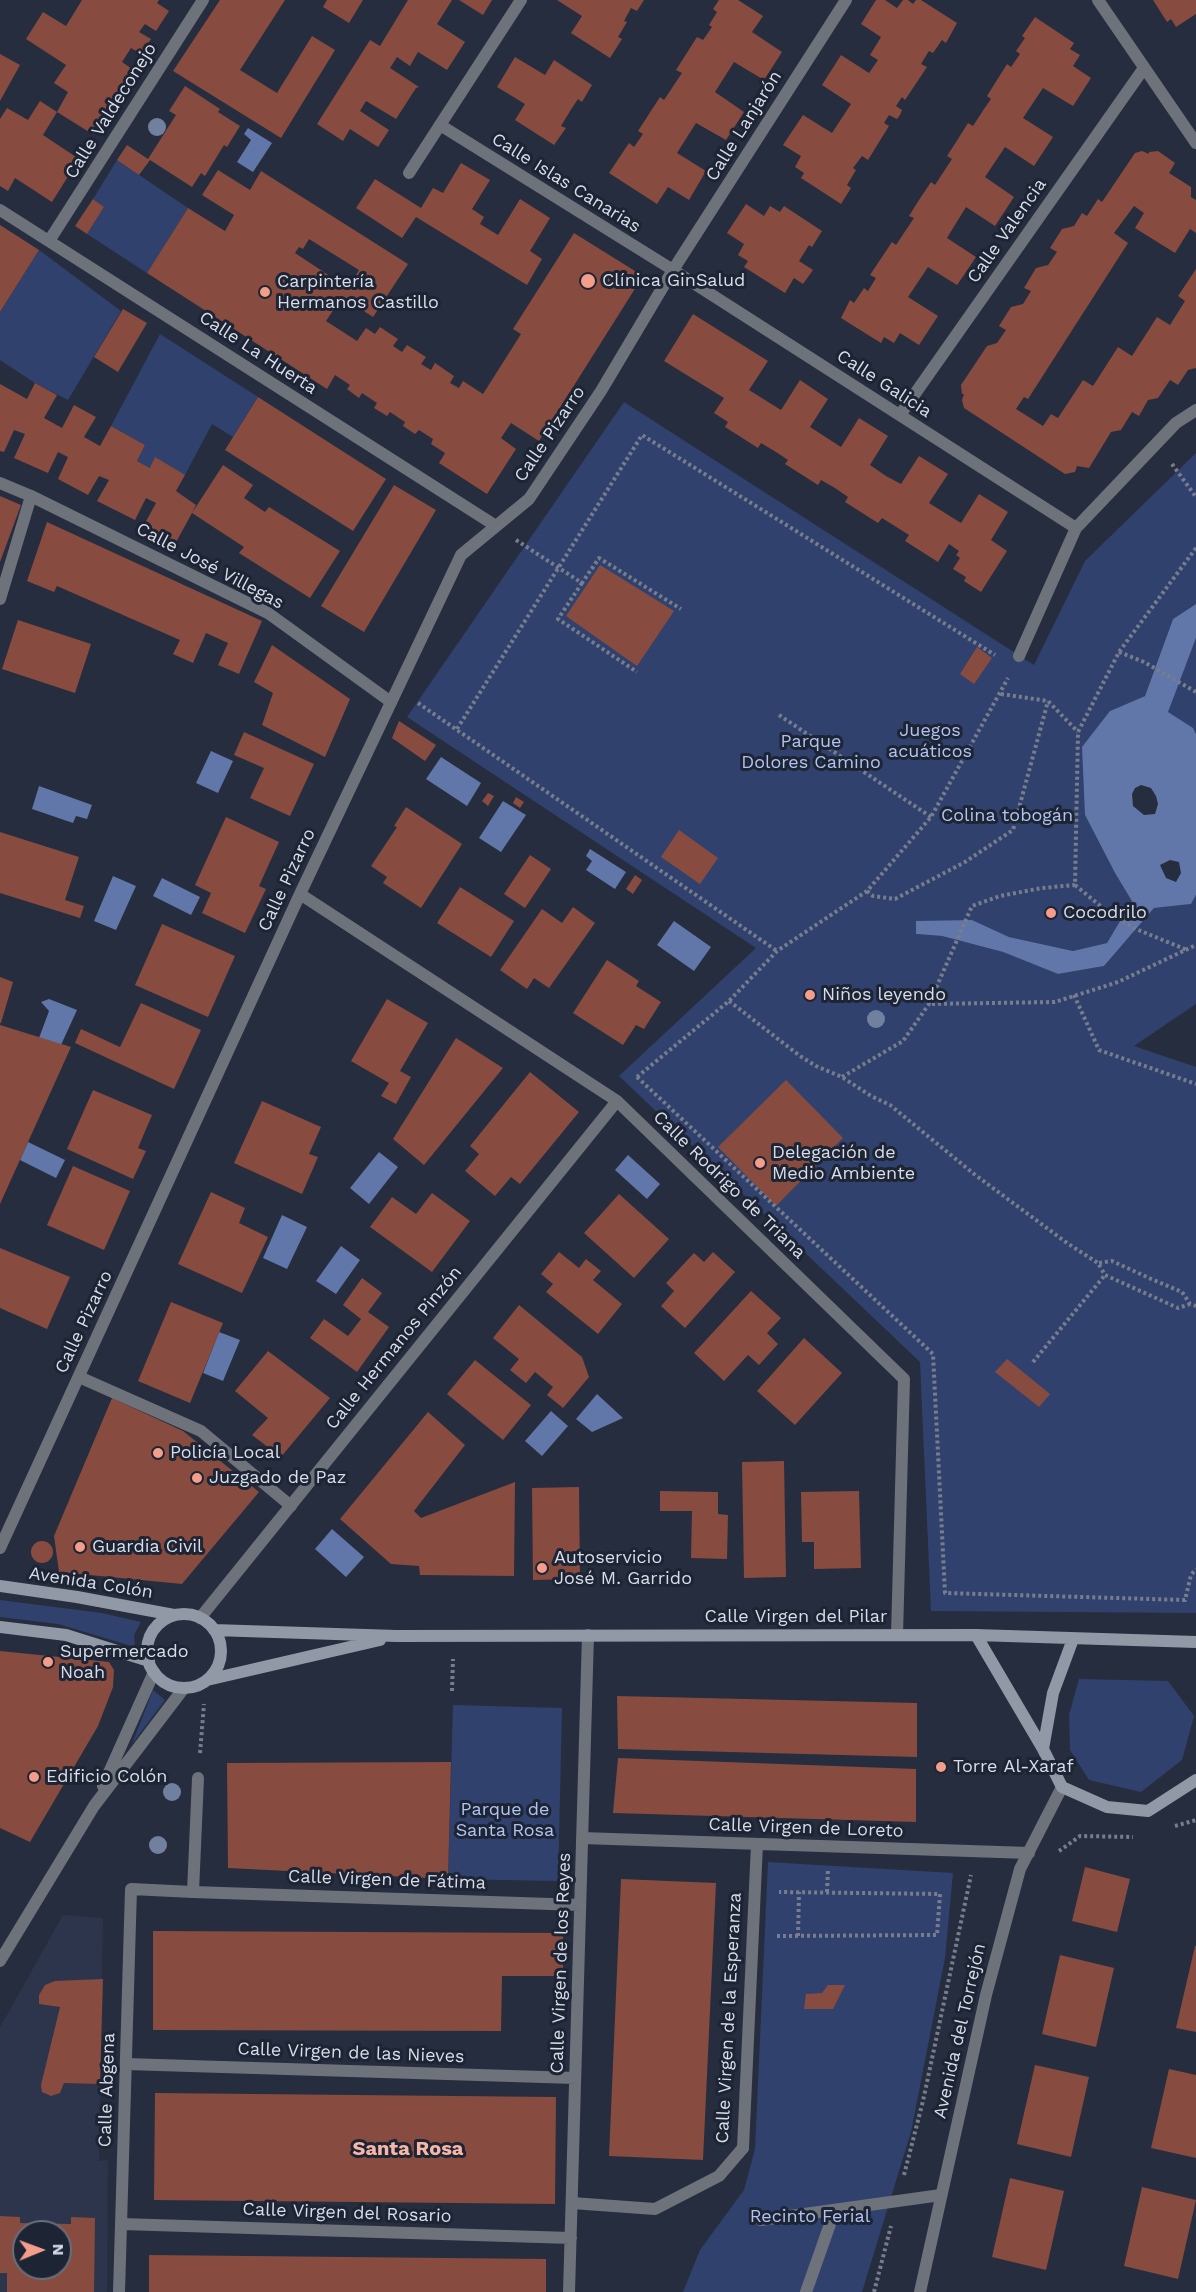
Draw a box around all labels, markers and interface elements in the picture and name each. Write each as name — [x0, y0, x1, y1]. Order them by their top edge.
street label: Calle Valdeconejo — [61, 39, 161, 183]
street label: Calle Lanjarón — [701, 67, 787, 185]
street label: Calle Islas Canarias — [487, 128, 645, 238]
street label: Calle Valencia — [963, 174, 1051, 288]
place label: Clínica GinSalud — [602, 270, 745, 292]
place label: Carpintería Hermanos Castillo — [277, 271, 439, 314]
marker: Clínica GinSalud — [579, 272, 597, 290]
marker: Carpintería Hermanos Castillo — [258, 285, 272, 299]
street label: Calle La Huerta — [195, 307, 321, 399]
street label: Calle Galicia — [833, 345, 935, 423]
street label: Calle Pizarro — [510, 382, 590, 486]
street label: Calle José Villegas — [133, 518, 287, 614]
park label: Juegos acuáticos — [888, 720, 972, 762]
park label: Parque Dolores Camino — [741, 731, 881, 774]
park label: Colina tobogán — [941, 805, 1073, 827]
street label: Calle Pizarro — [254, 825, 320, 935]
place label: Cocodrilo — [1063, 902, 1147, 924]
marker: Cocodrilo — [1044, 906, 1058, 920]
place label: Niños leyendo — [822, 984, 946, 1006]
marker: Niños leyendo — [803, 988, 817, 1002]
street label: Calle Rodrigo de Triana — [648, 1107, 810, 1263]
place label: Delegación de Medio Ambiente — [772, 1142, 915, 1184]
marker: Delegación de Medio Ambiente — [753, 1156, 767, 1170]
street label: Calle Hermanos Pinzón — [321, 1262, 467, 1434]
street label: Calle Pizarro — [51, 1267, 117, 1377]
place label: Policía Local — [170, 1442, 280, 1464]
marker: Policía Local — [151, 1446, 165, 1460]
place label: Juzgado de Paz — [209, 1467, 346, 1489]
marker: Juzgado de Paz — [190, 1471, 204, 1485]
place label: Guardia Civil — [92, 1536, 203, 1558]
marker: Guardia Civil — [73, 1540, 87, 1554]
place label: Autoservicio José M. Garrido — [554, 1547, 692, 1590]
marker: Autoservicio José M. Garrido — [535, 1561, 549, 1575]
street label: Avenida Colón — [27, 1563, 155, 1603]
street label: Calle Virgen del Pilar — [705, 1606, 887, 1628]
place label: Supermercado Noah — [60, 1641, 189, 1684]
marker: Supermercado Noah — [41, 1655, 55, 1669]
place label: Torre Al-Xaraf — [953, 1756, 1074, 1778]
marker: Torre Al-Xaraf — [934, 1760, 948, 1774]
place label: Edificio Colón — [46, 1766, 167, 1788]
marker: Edificio Colón — [27, 1770, 41, 1784]
park label: Parque de Santa Rosa — [456, 1799, 554, 1842]
street label: Calle Virgen de Loreto — [708, 1814, 904, 1842]
street label: Calle Virgen de los Reyes — [546, 1852, 576, 2074]
street label: Calle Virgen de Fátima — [288, 1866, 486, 1894]
street label: Calle Virgen de la Esperanza — [712, 1892, 746, 2144]
street label: Avenida del Torrejón — [929, 1941, 991, 2121]
street label: Calle Abgena — [94, 2032, 120, 2148]
street label: Calle Virgen de las Nieves — [237, 2038, 465, 2068]
district label: Santa Rosa — [353, 2137, 463, 2161]
street label: Calle Virgen del Rosario — [242, 2199, 452, 2227]
park label: Recinto Ferial — [750, 2206, 870, 2228]
north arrow — [12, 2220, 72, 2280]
text: N — [49, 2244, 68, 2256]

